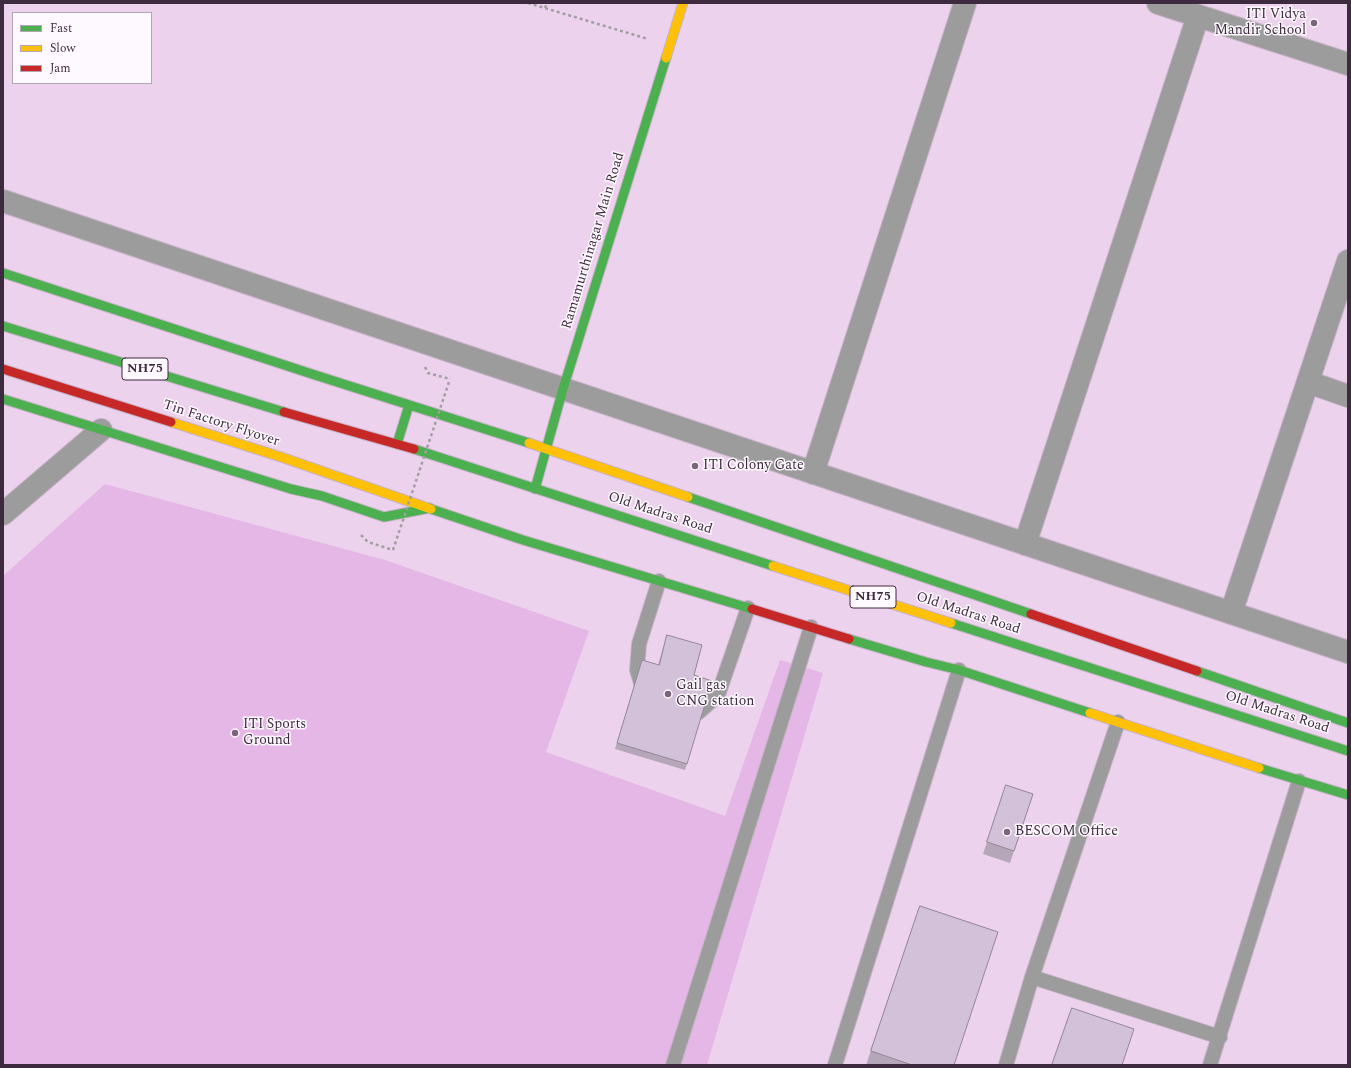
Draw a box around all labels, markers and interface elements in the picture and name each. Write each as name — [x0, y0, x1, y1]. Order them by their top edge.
place label: ITI Vidya Mandir School — [1214, 7, 1306, 40]
legend — [12, 12, 152, 84]
marker: ITI Vidya Mandir School — [1309, 18, 1319, 28]
text: Fast — [50, 19, 72, 38]
text: Slow — [50, 39, 75, 58]
text: Jam — [50, 59, 71, 78]
street label: Ramamurthinagar Main Road — [559, 151, 629, 331]
road number: NH75 — [122, 358, 168, 380]
street label: Tin Factory Flyover — [161, 397, 281, 451]
place label: ITI Colony Gate — [703, 458, 804, 474]
marker: ITI Colony Gate — [690, 461, 700, 471]
street label: Old Madras Road — [606, 489, 714, 539]
road number: NH75 — [850, 586, 896, 608]
street label: Old Madras Road — [914, 589, 1022, 639]
place label: Gail gas CNG station — [676, 678, 754, 710]
street label: Old Madras Road — [1223, 688, 1331, 738]
marker: Gail gas CNG station — [663, 689, 673, 699]
place label: ITI Sports Ground — [243, 717, 306, 750]
marker: ITI Sports Ground — [230, 728, 240, 738]
place label: BESCOM Office — [1015, 824, 1118, 840]
marker: BESCOM Office — [1002, 827, 1012, 837]

